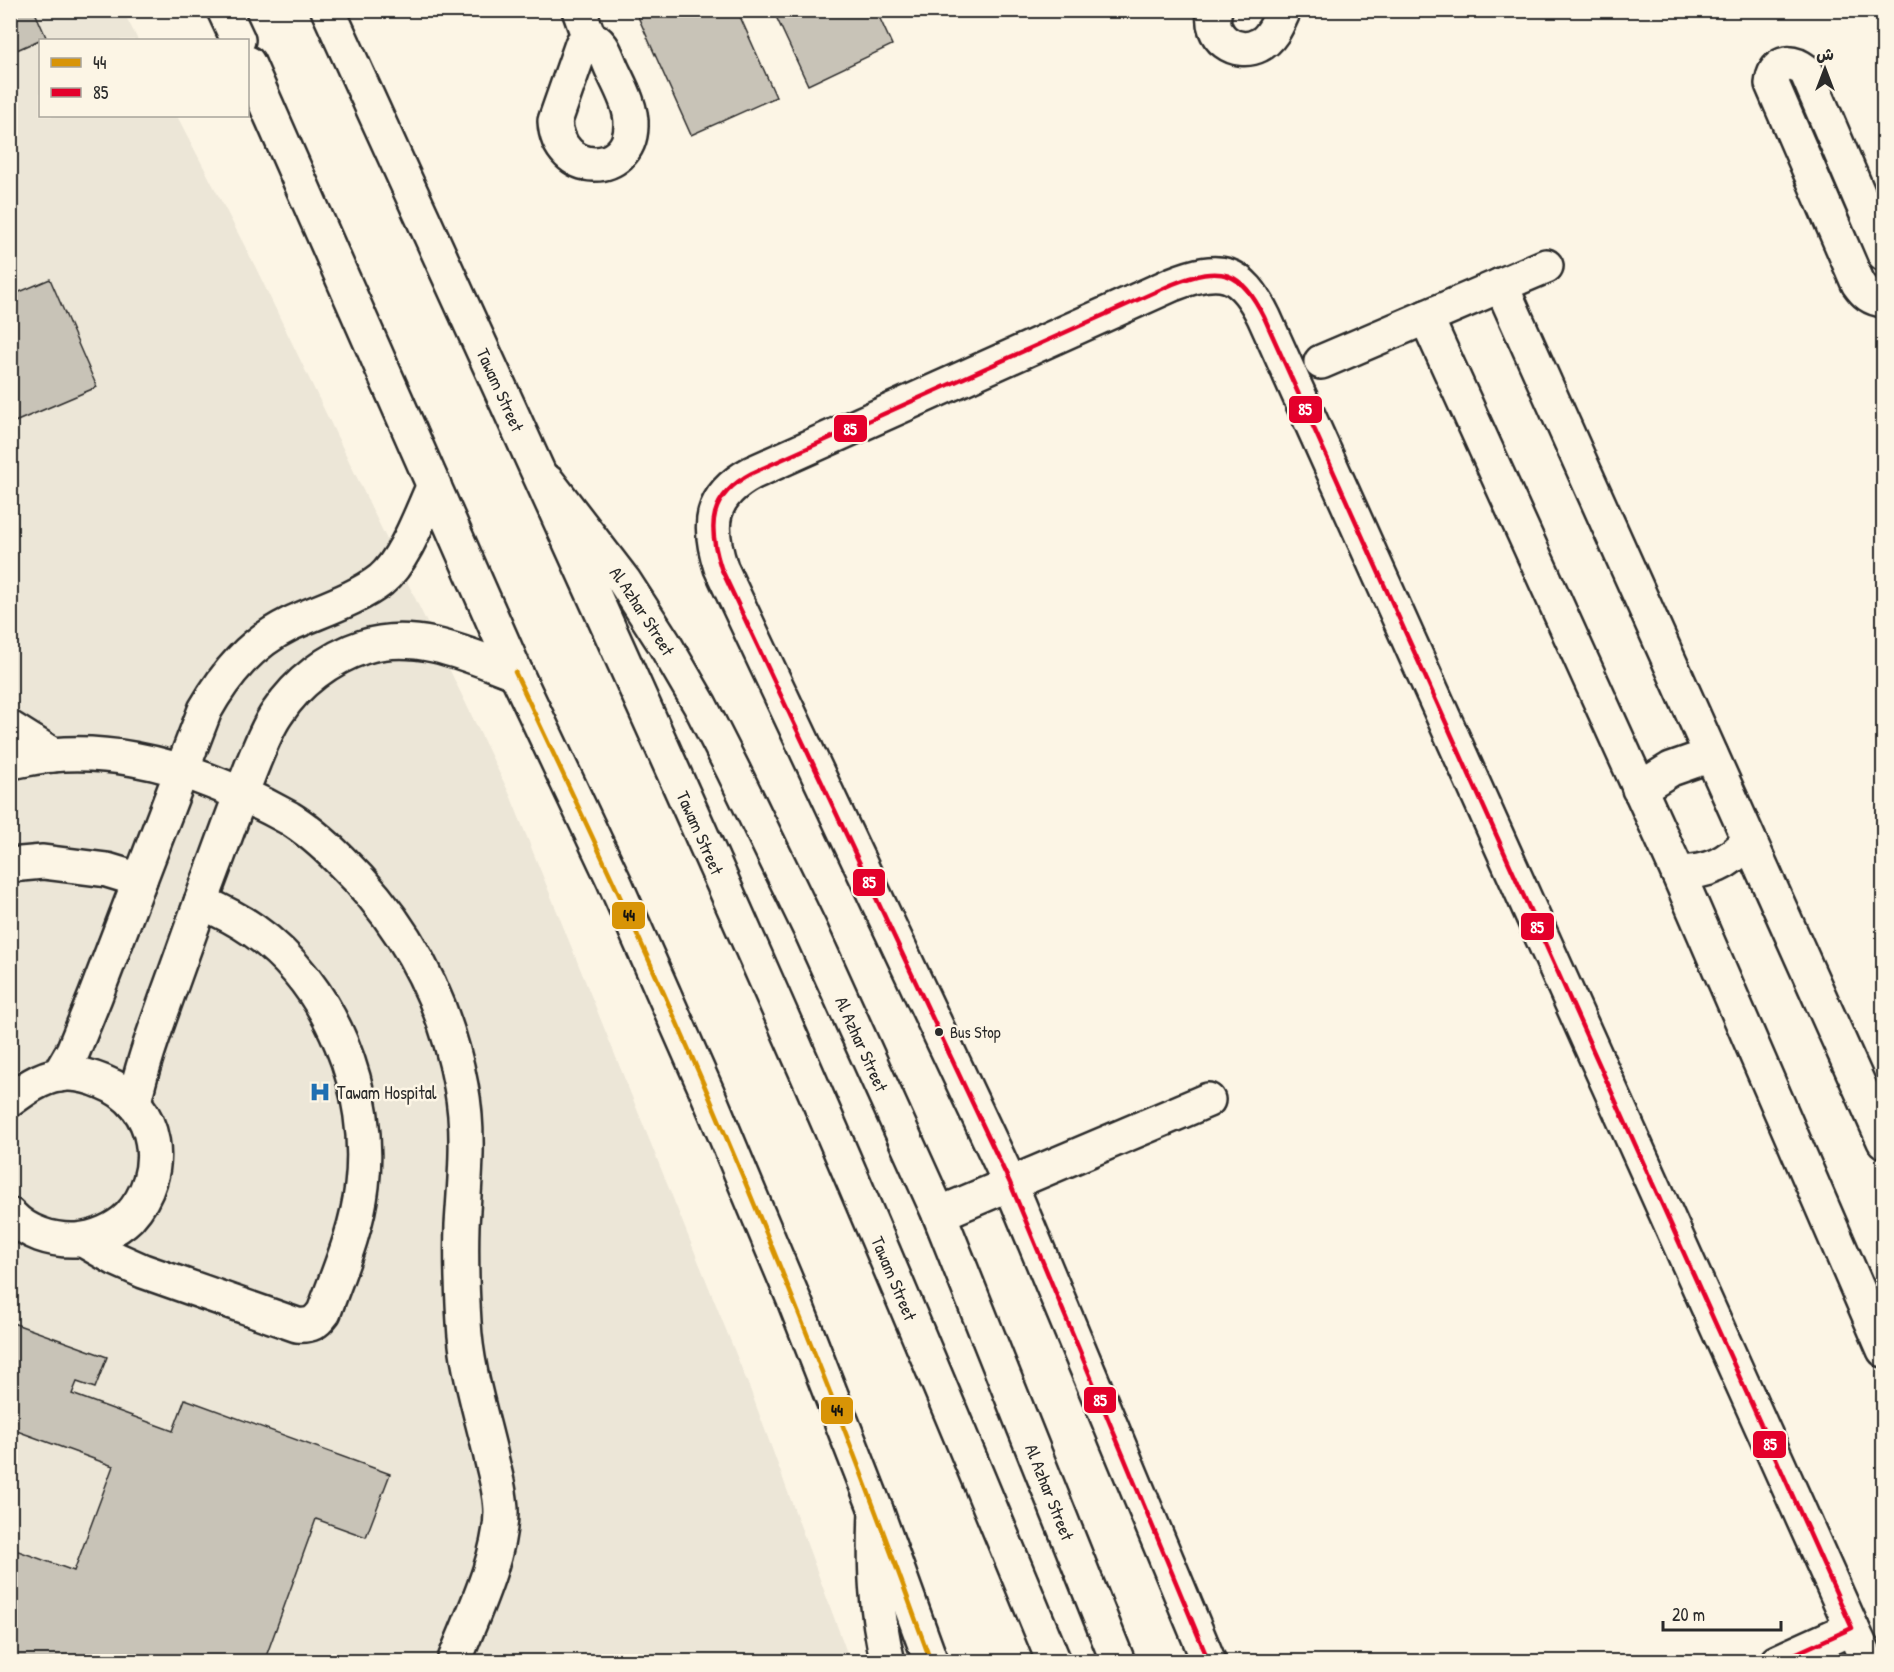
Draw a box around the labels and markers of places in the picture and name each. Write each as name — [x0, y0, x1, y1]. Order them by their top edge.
place label: Bus Stop — [950, 1021, 1001, 1043]
marker: Bus Stop — [933, 1026, 945, 1038]
hospital icon: Tawam Hospital — [308, 1080, 332, 1104]
place label: Tawam Hospital — [337, 1080, 437, 1105]

